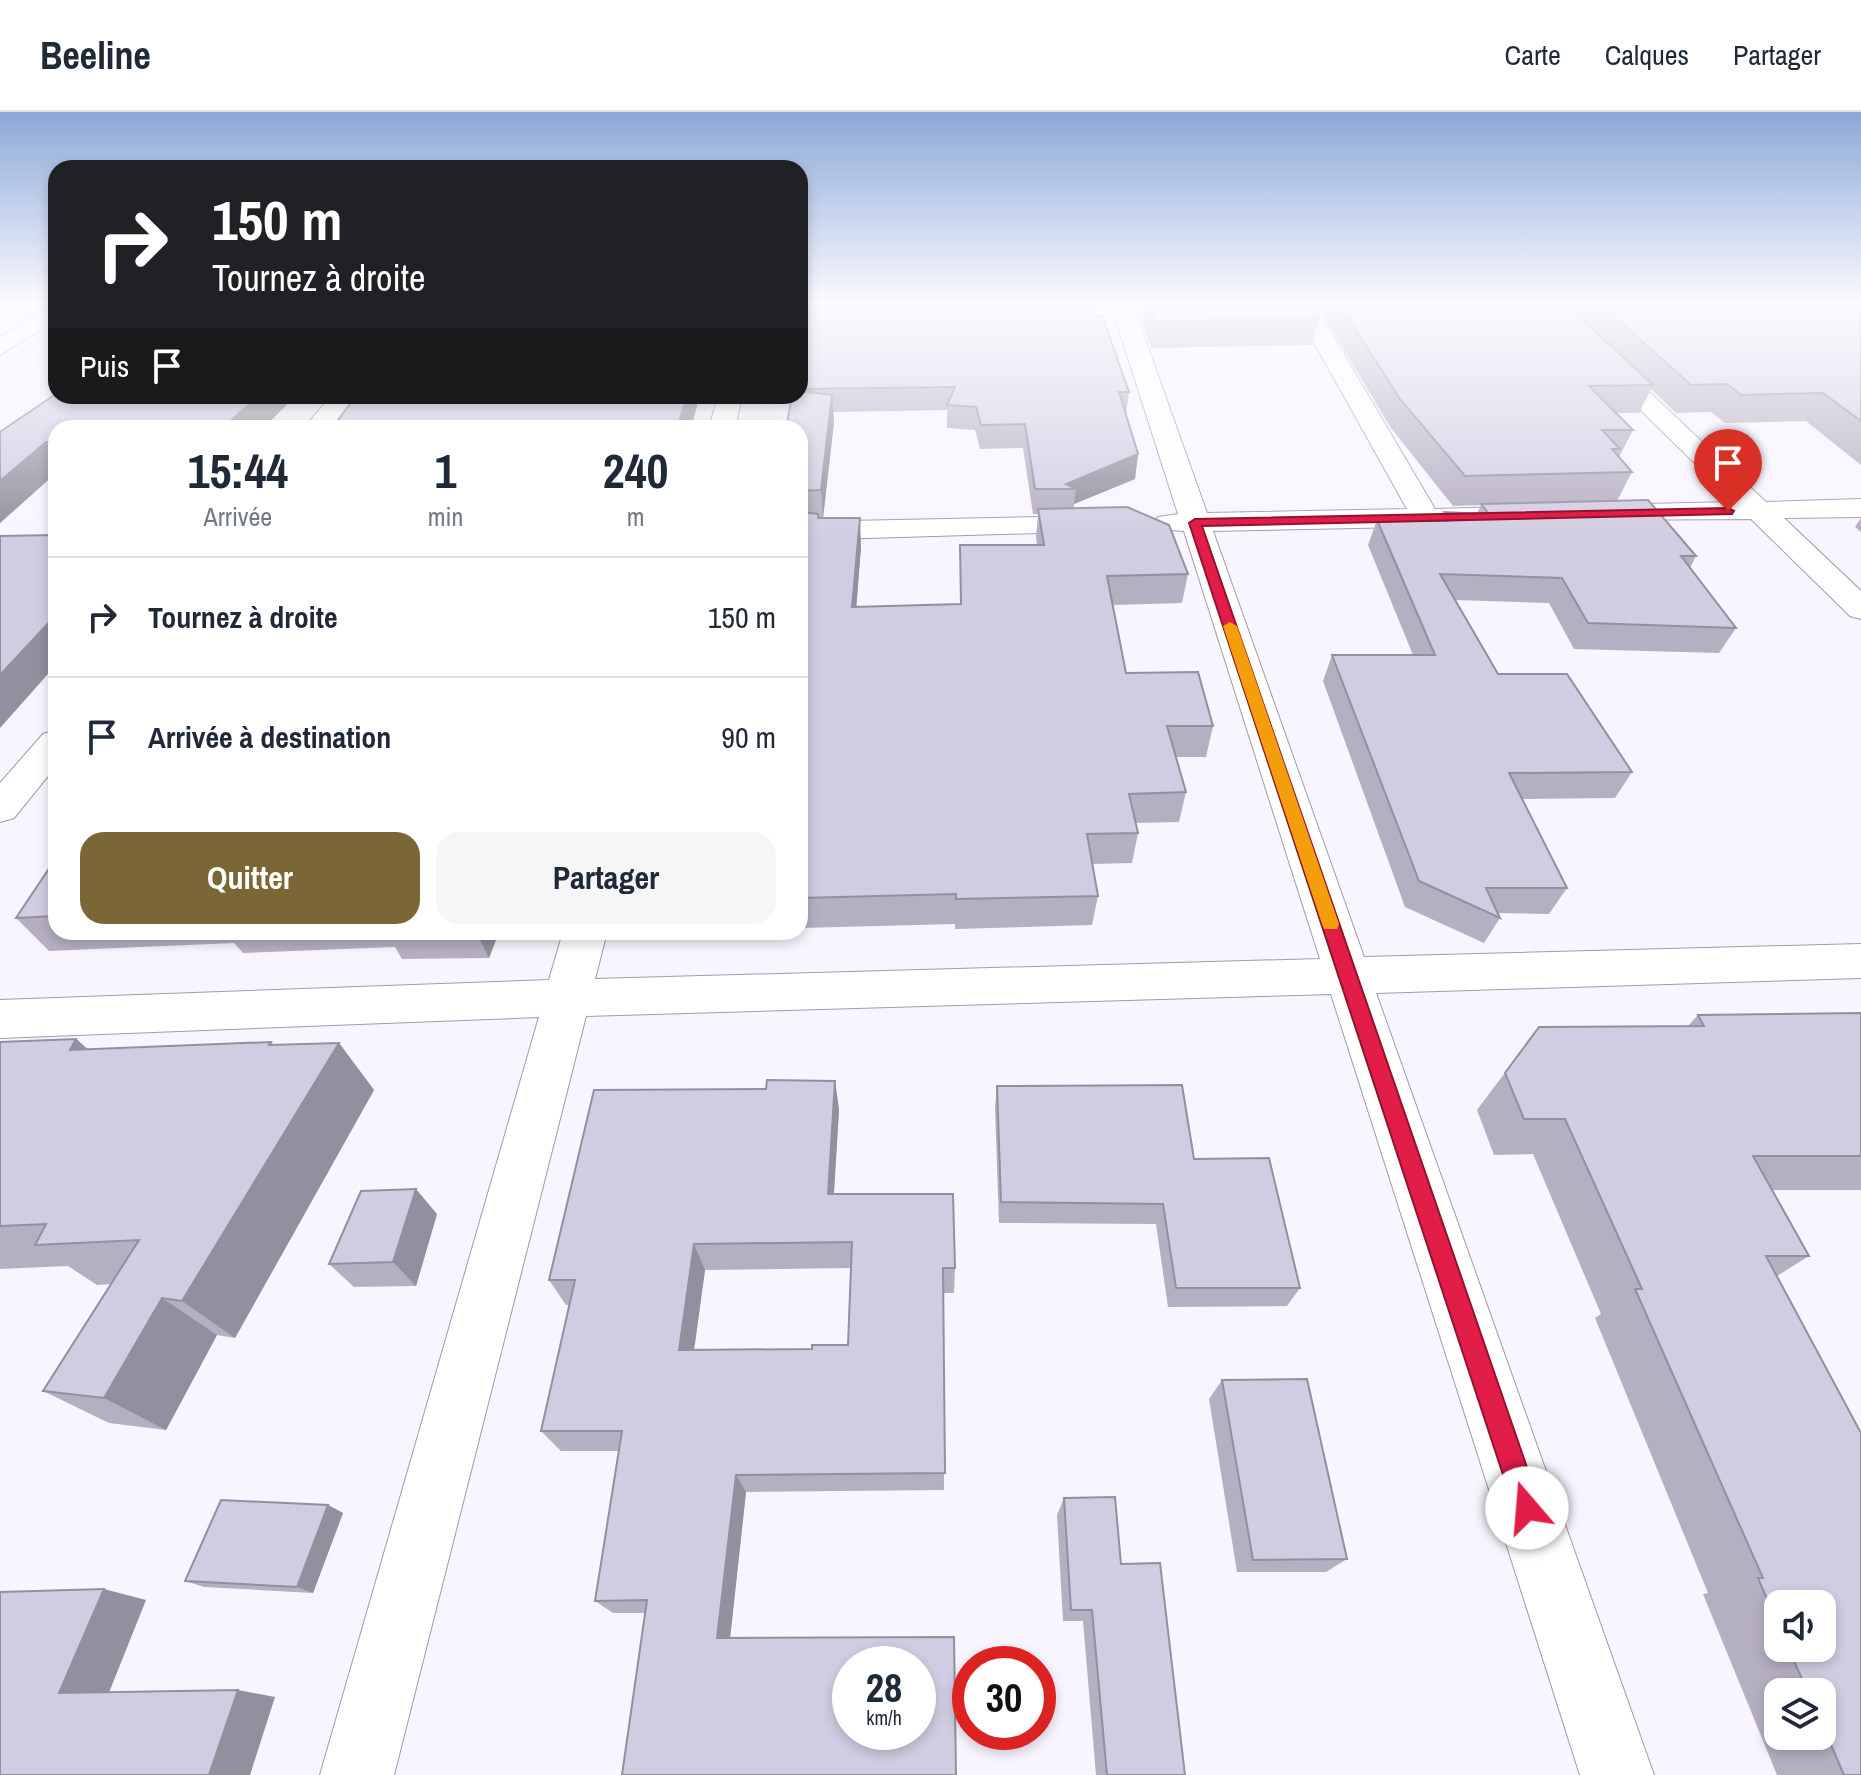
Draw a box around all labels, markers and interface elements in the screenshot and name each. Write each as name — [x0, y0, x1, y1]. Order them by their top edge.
text: Beeline — [40, 30, 151, 81]
text: Carte — [1505, 36, 1561, 74]
text: Calques — [1605, 36, 1689, 74]
text: Partager — [1733, 36, 1821, 74]
text: 150 m — [212, 182, 342, 257]
icon: right — [80, 192, 184, 296]
text: Tournez à droite — [212, 254, 425, 302]
icon: arrive — [145, 344, 189, 388]
text: Puis — [80, 346, 129, 386]
pin — [1694, 429, 1762, 511]
text: 15:44 — [188, 438, 288, 503]
text: 1 — [435, 438, 456, 503]
text: 240 — [603, 438, 668, 503]
icon: arrive — [1706, 441, 1750, 485]
text: Arrivée — [204, 499, 272, 534]
text: min — [428, 499, 463, 534]
text: m — [627, 499, 645, 534]
icon: right — [80, 595, 124, 639]
text: Tournez à droite — [148, 597, 338, 637]
text: 150 m — [708, 597, 776, 637]
icon: arrive — [80, 715, 124, 759]
text: Arrivée à destination — [148, 717, 391, 757]
text: 90 m — [721, 717, 776, 757]
button: Quitter — [80, 832, 420, 924]
button: Partager — [436, 832, 776, 924]
position arrow — [1485, 1466, 1569, 1550]
map controls — [1764, 1590, 1836, 1750]
button: sound — [1764, 1590, 1836, 1662]
speed limit sign: 30 — [952, 1646, 1056, 1750]
text: 28 — [866, 1661, 902, 1714]
button: layers — [1764, 1678, 1836, 1750]
text: km/h — [866, 1704, 902, 1731]

